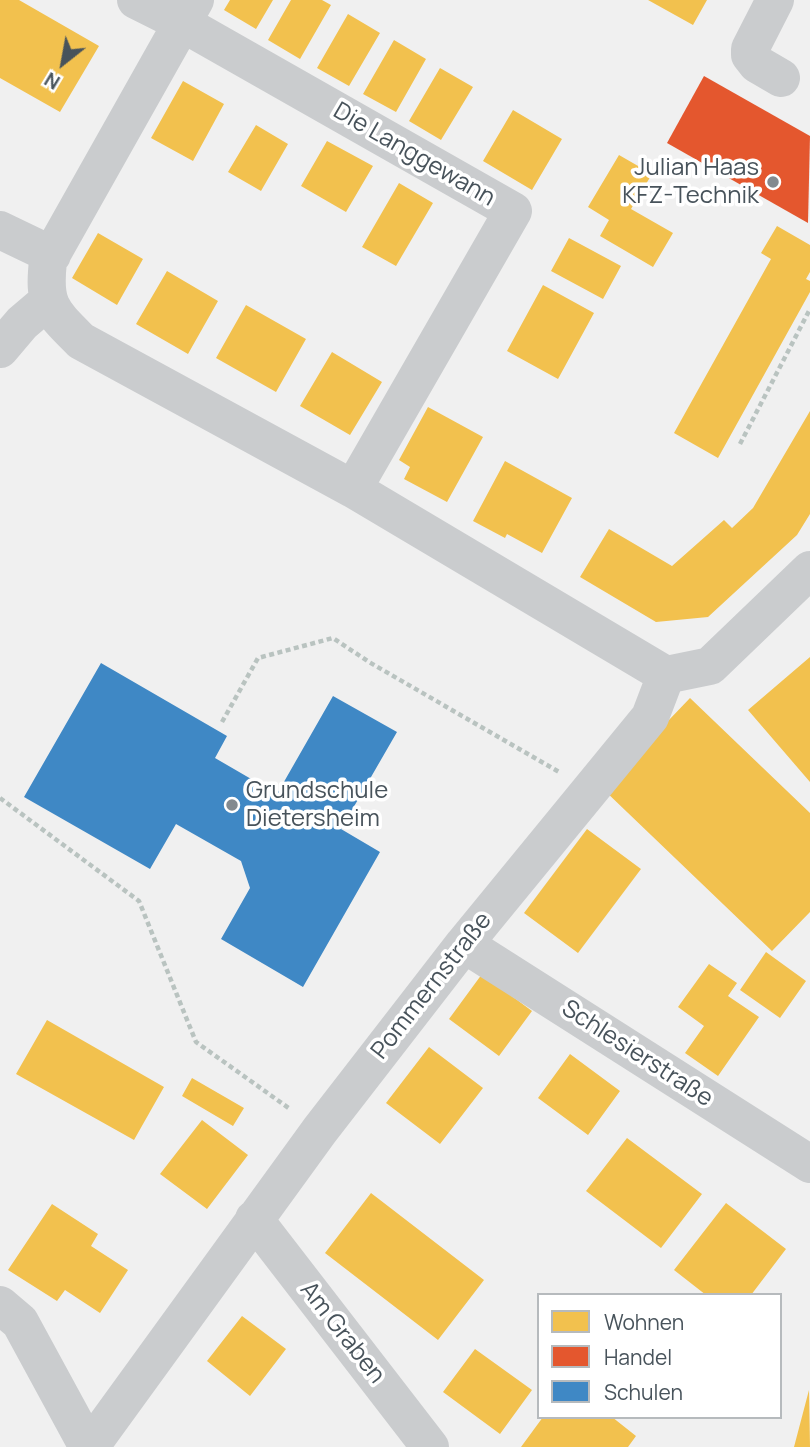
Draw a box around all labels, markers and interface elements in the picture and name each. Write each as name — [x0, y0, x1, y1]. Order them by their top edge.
north arrow — [28, 28, 98, 98]
text: N — [40, 66, 65, 96]
street label: Die Langgewann — [328, 97, 500, 213]
place label: Julian Haas KFZ-Technik — [622, 154, 759, 210]
marker: Julian Haas KFZ-Technik — [765, 174, 781, 190]
place label: Grundschule Dietersheim — [246, 777, 388, 833]
marker: Grundschule Dietersheim — [224, 797, 240, 813]
street label: Pommernstraße — [366, 907, 498, 1065]
street label: Schlesierstraße — [556, 994, 718, 1114]
street label: Am Graben — [293, 1276, 391, 1390]
legend — [537, 1293, 782, 1419]
text: Wohnen — [604, 1308, 684, 1336]
text: Handel — [604, 1343, 672, 1371]
text: Schulen — [604, 1378, 683, 1406]

